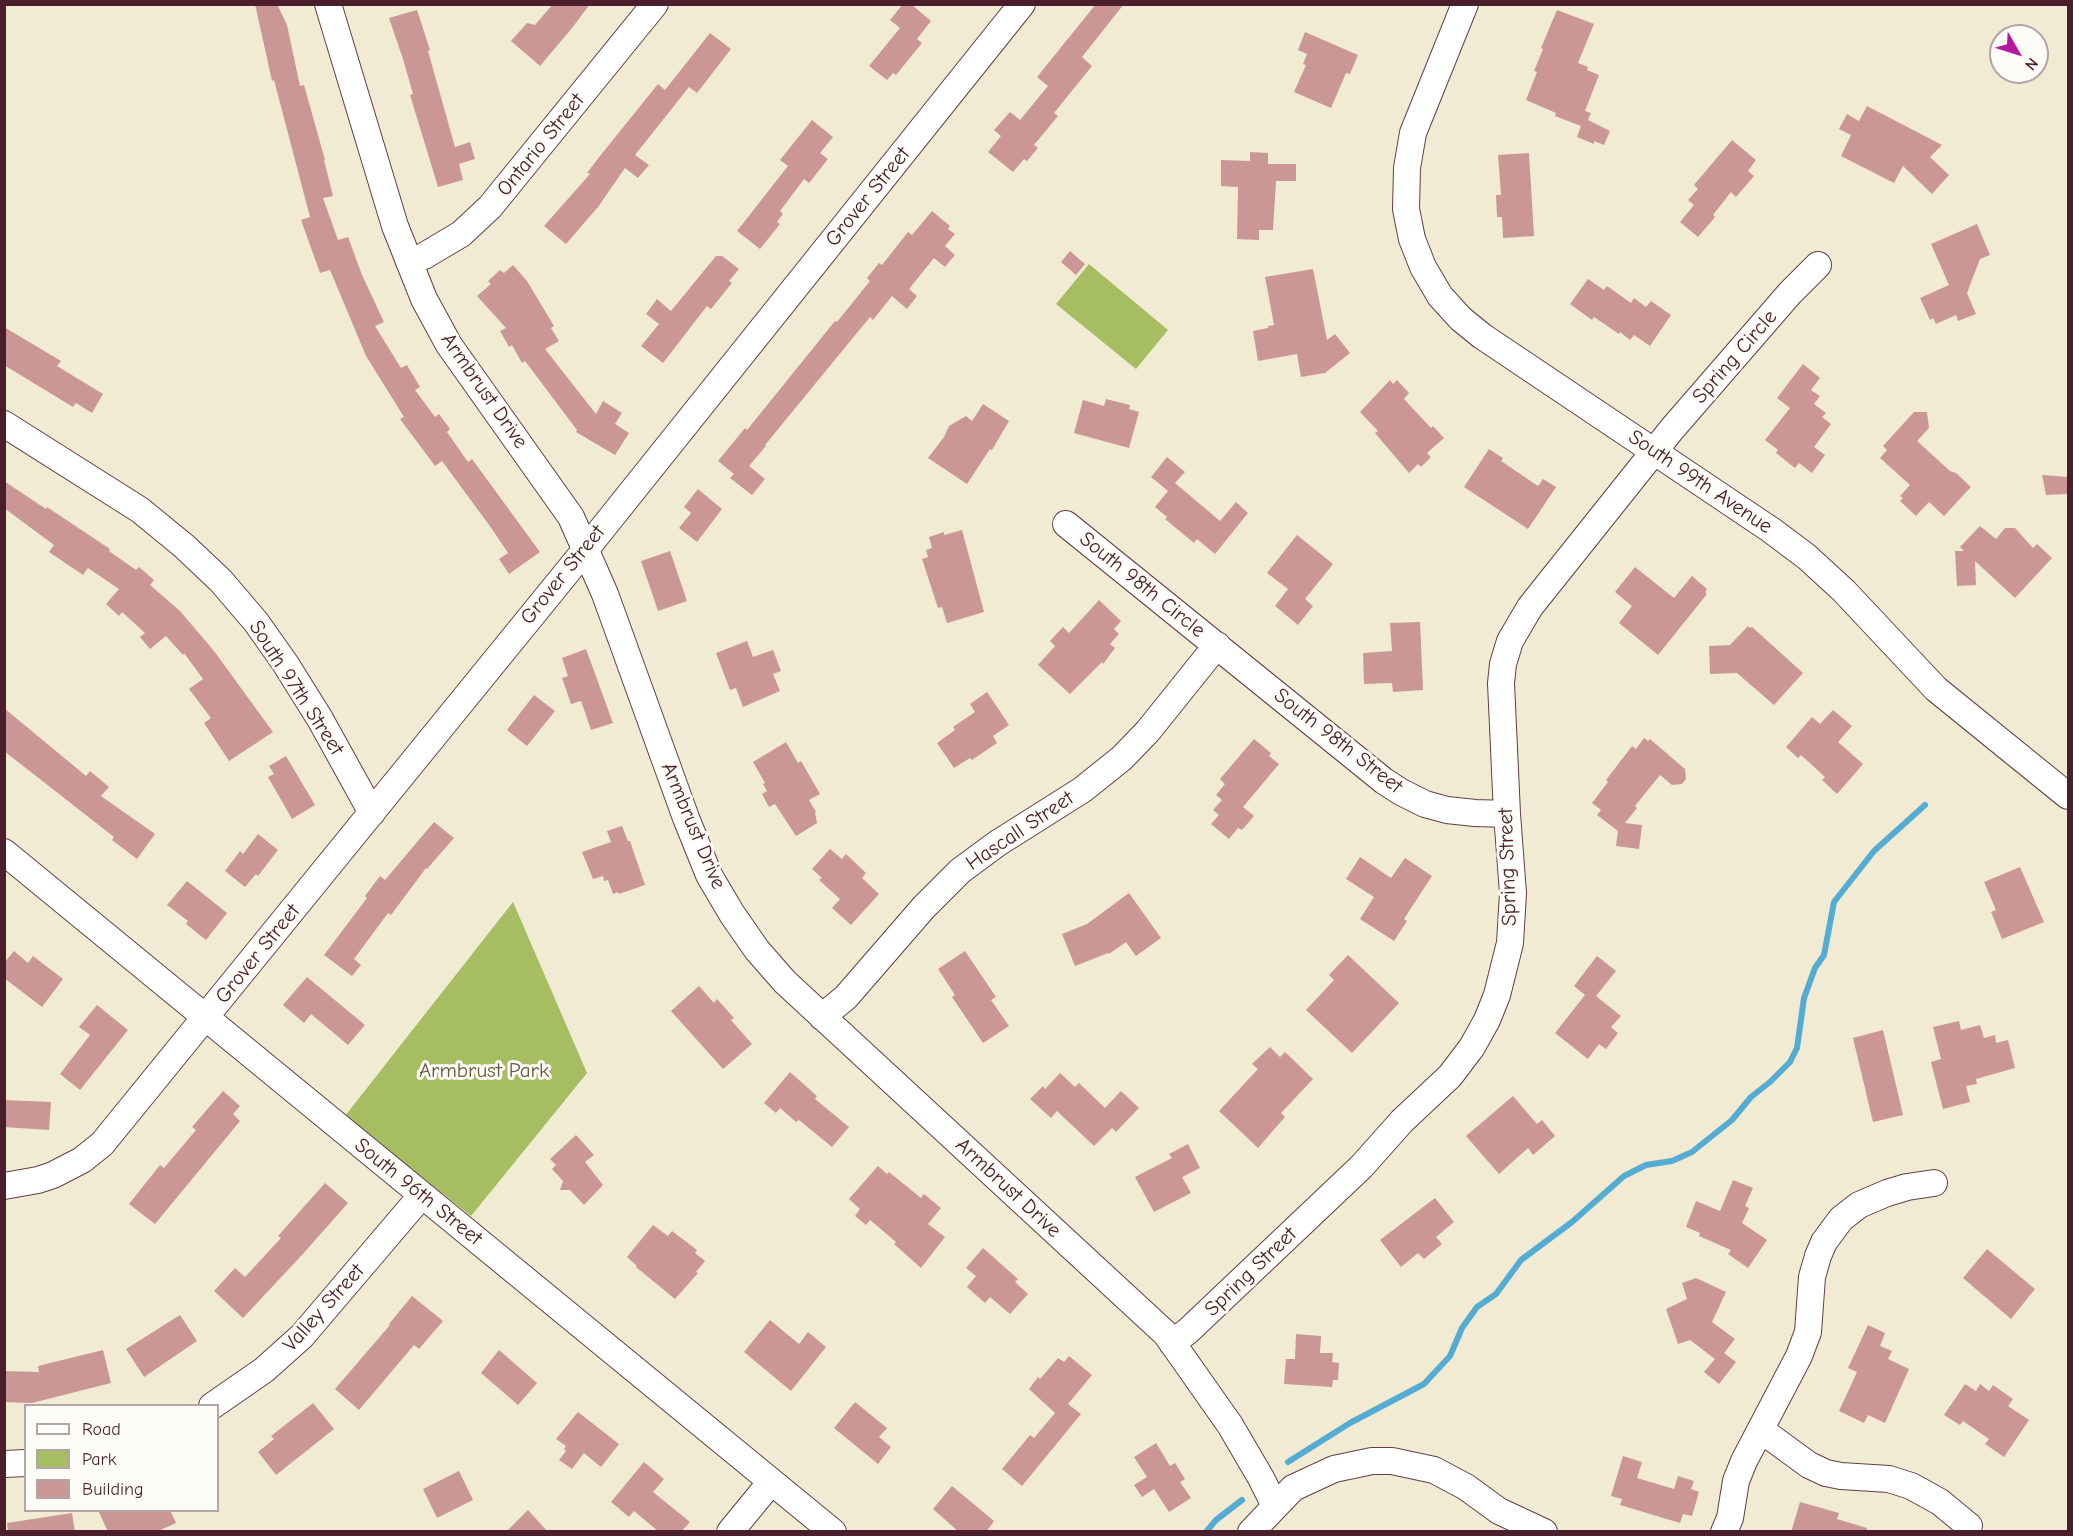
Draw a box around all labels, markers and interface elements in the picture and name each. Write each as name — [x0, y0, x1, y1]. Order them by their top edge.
north arrow — [1989, 24, 2049, 84]
text: N — [2021, 54, 2042, 74]
street label: Ontario Street — [492, 88, 590, 202]
street label: Grover Street — [820, 142, 916, 252]
street label: Spring Circle — [1687, 305, 1783, 409]
street label: Armbrust Drive — [435, 328, 533, 454]
street label: South 99th Avenue — [1623, 425, 1777, 539]
street label: Grover Street — [515, 520, 611, 630]
street label: South 98th Circle — [1074, 527, 1210, 643]
street label: South 97th Street — [243, 616, 349, 760]
street label: South 98th Street — [1269, 683, 1407, 799]
street label: Armbrust Drive — [655, 759, 731, 893]
street label: Hascall Street — [961, 786, 1079, 876]
street label: Spring Street — [1493, 808, 1523, 926]
street label: Grover Street — [210, 899, 306, 1009]
park label: Armbrust Park — [419, 1058, 549, 1084]
street label: South 96th Street — [349, 1133, 487, 1251]
street label: Armbrust Drive — [950, 1133, 1066, 1243]
street label: Spring Street — [1200, 1222, 1302, 1322]
street label: Valley Street — [278, 1259, 370, 1357]
legend — [24, 1404, 219, 1512]
text: Road — [82, 1419, 121, 1440]
text: Park — [82, 1449, 116, 1470]
text: Building — [82, 1479, 144, 1500]

